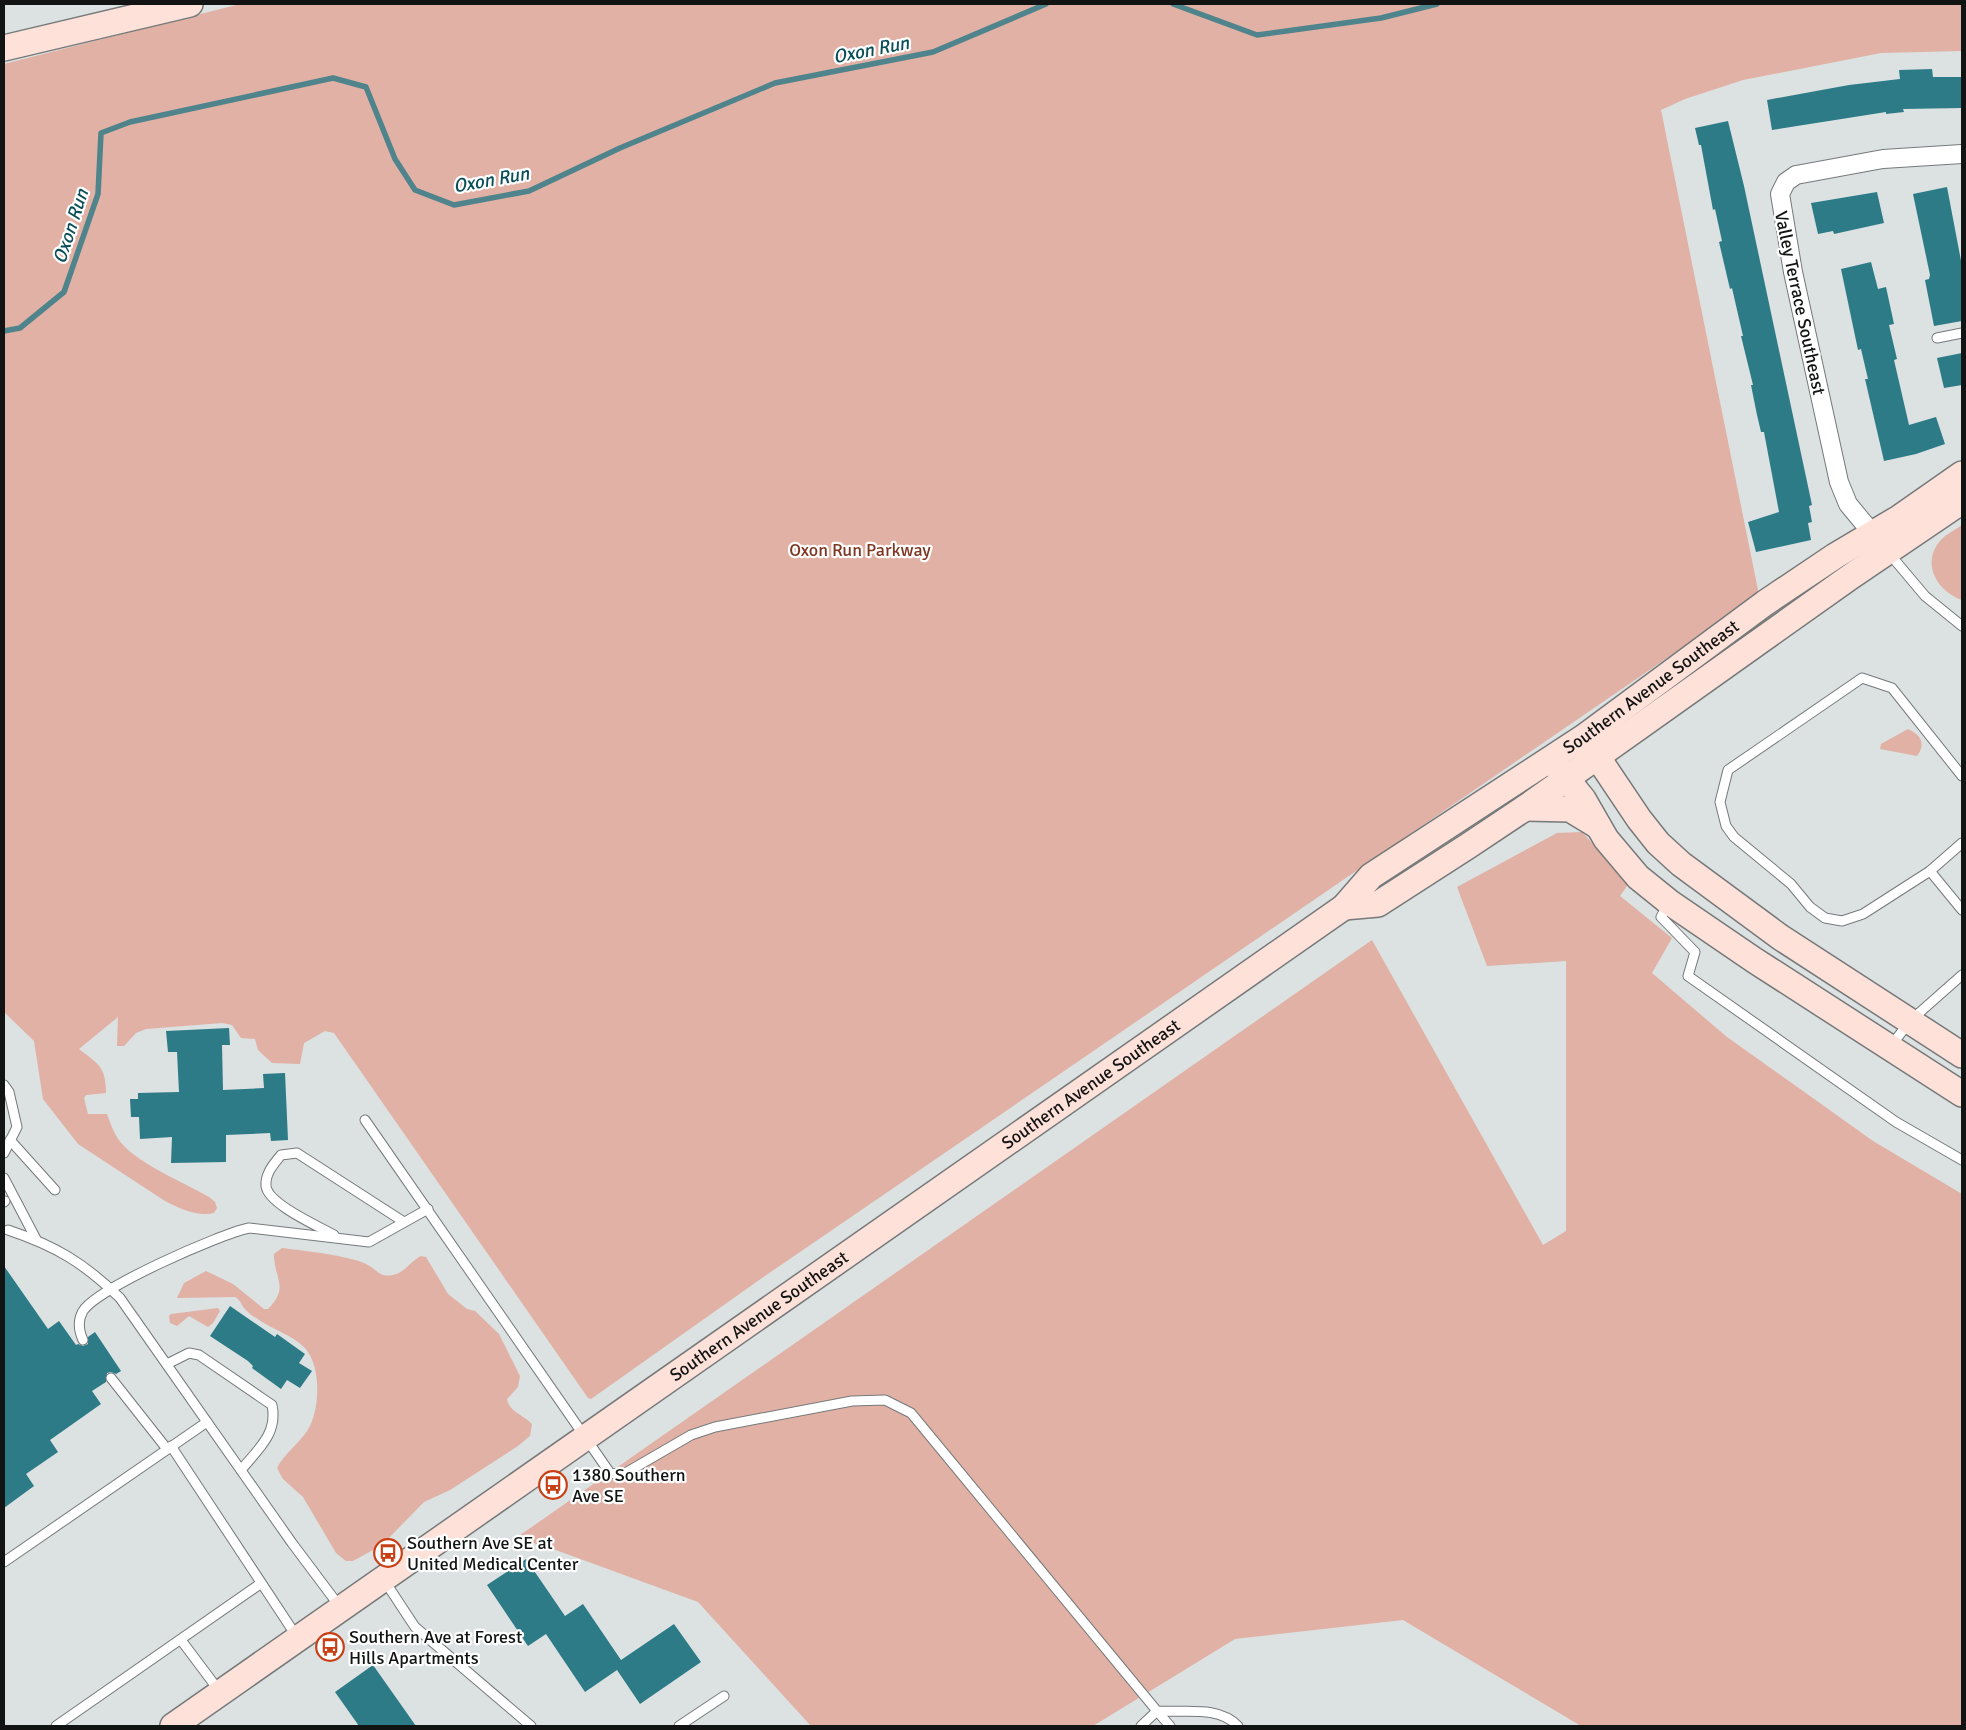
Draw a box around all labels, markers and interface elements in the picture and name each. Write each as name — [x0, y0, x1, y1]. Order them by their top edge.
water label: Oxon Run — [831, 31, 912, 69]
water label: Oxon Run — [451, 161, 532, 198]
water label: Oxon Run — [48, 185, 94, 267]
street label: Valley Terrace Southeast — [1770, 209, 1830, 397]
park label: Oxon Run Parkway — [789, 539, 931, 561]
street label: Southern Avenue Southeast — [1559, 615, 1743, 759]
street label: Southern Avenue Southeast — [997, 1014, 1184, 1154]
street label: Southern Avenue Southeast — [665, 1246, 852, 1386]
place label: 1380 Southern Ave SE — [572, 1464, 686, 1507]
bus stop icon: 1380 Southern Ave SE — [538, 1470, 568, 1500]
place label: Southern Ave SE at United Medical Center — [407, 1532, 579, 1575]
bus stop icon: Southern Ave SE at United Medical Center — [373, 1538, 403, 1568]
place label: Southern Ave at Forest Hills Apartments — [349, 1626, 522, 1669]
bus stop icon: Southern Ave at Forest Hills Apartments — [315, 1632, 345, 1662]

